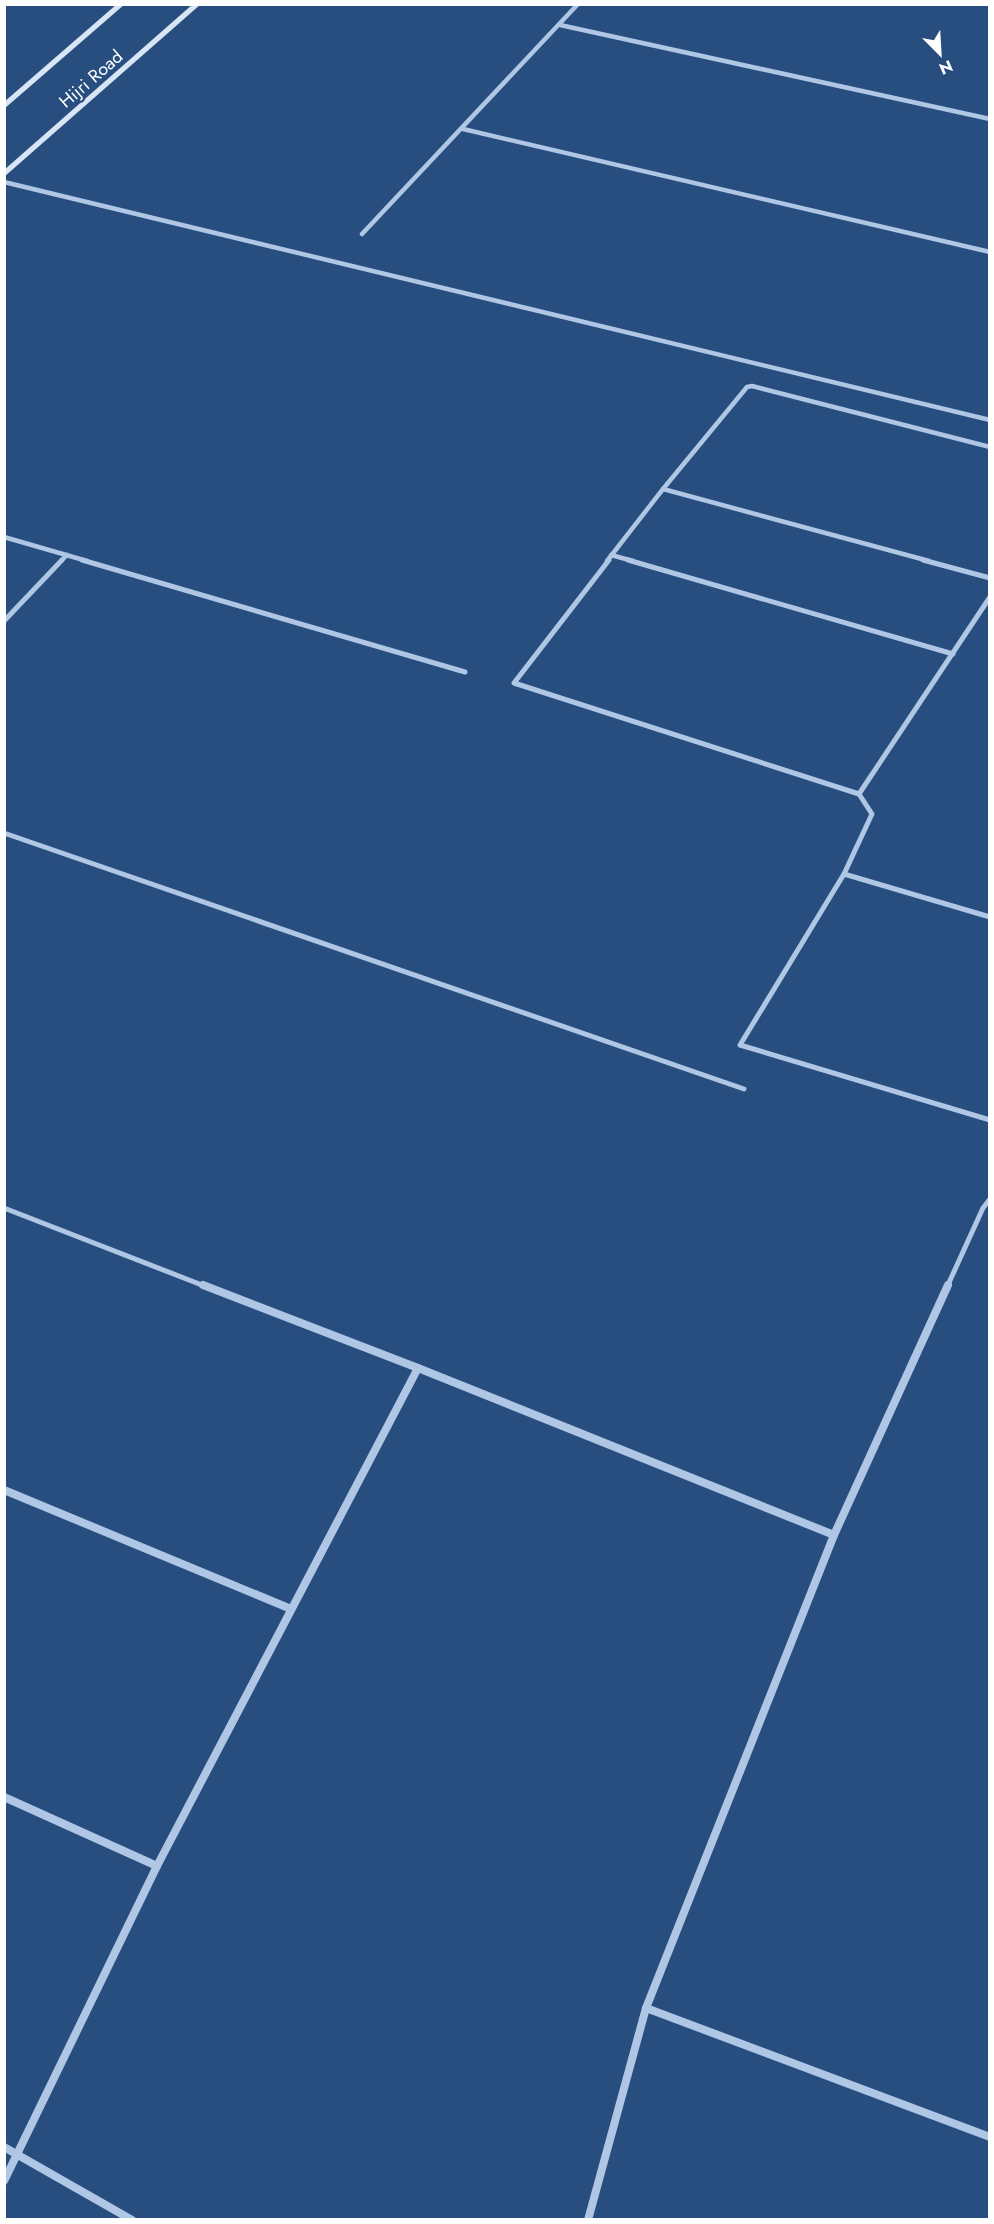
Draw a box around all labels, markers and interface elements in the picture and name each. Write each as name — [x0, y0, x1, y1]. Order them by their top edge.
north arrow — [910, 24, 970, 84]
street label: Hijri Road — [53, 44, 129, 114]
text: N — [935, 54, 956, 80]

